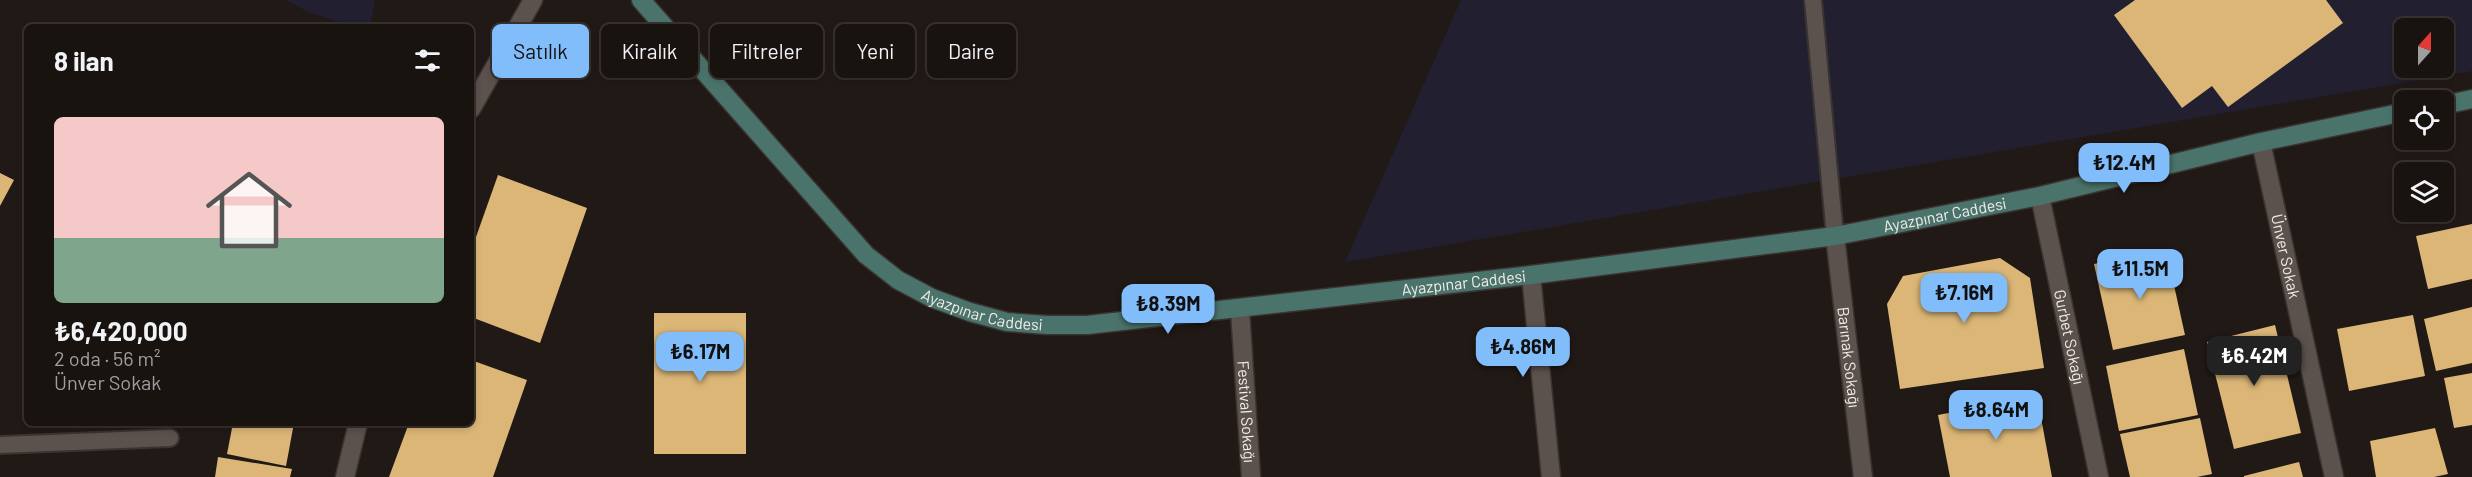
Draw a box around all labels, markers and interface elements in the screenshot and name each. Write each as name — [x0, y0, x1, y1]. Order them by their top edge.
north arrow — [2394, 18, 2454, 78]
map controls — [2394, 18, 2454, 222]
chip: Satılık — [492, 24, 589, 78]
chip: Kiralık — [601, 24, 698, 78]
chip: Filtreler — [710, 24, 823, 78]
chip: Yeni — [835, 24, 915, 78]
chip: Daire — [927, 24, 1016, 78]
icon: filters — [411, 44, 444, 77]
text: 8 ilan — [54, 45, 114, 76]
button: locate — [2394, 90, 2454, 150]
pin: ₺12.4M — [2075, 143, 2173, 194]
text: ₺12.4M — [2092, 150, 2156, 174]
icon: home — [195, 156, 303, 264]
button: layers — [2394, 162, 2454, 222]
street label: Ayazpınar Caddesi — [1881, 193, 2007, 235]
street label: Ünver Sokak — [2268, 212, 2305, 300]
pin: ₺11.5M — [2091, 249, 2189, 300]
text: ₺11.5M — [2111, 256, 2169, 280]
street label: Ayazpınar Caddesi — [1400, 266, 1526, 299]
pin: ₺7.16M — [1915, 273, 2013, 324]
text: ₺7.16M — [1934, 280, 1994, 304]
street label: Ayazpınar Caddesi — [919, 284, 1043, 334]
pin: ₺8.39M — [1119, 284, 1217, 335]
street label: Gurbet Sokağı — [2051, 288, 2089, 386]
text: ₺8.39M — [1136, 291, 1200, 315]
street label: Barınak Sokağı — [1834, 306, 1865, 409]
text: ₺6,420,000 — [54, 315, 187, 346]
pin: ₺4.86M — [1474, 327, 1572, 378]
pin: ₺6.17M — [651, 332, 749, 383]
text: ₺4.86M — [1490, 334, 1556, 358]
pin: ₺6.42M — [2205, 336, 2303, 387]
text: ₺6.17M — [670, 339, 730, 363]
text: ₺6.42M — [2221, 343, 2287, 367]
text: 2 oda · 56 m² — [54, 346, 161, 370]
street label: Festival Sokağı — [1234, 360, 1260, 463]
text: Ünver Sokak — [54, 370, 161, 394]
pin: ₺8.64M — [1947, 390, 2045, 441]
text: ₺8.64M — [1963, 397, 2029, 421]

